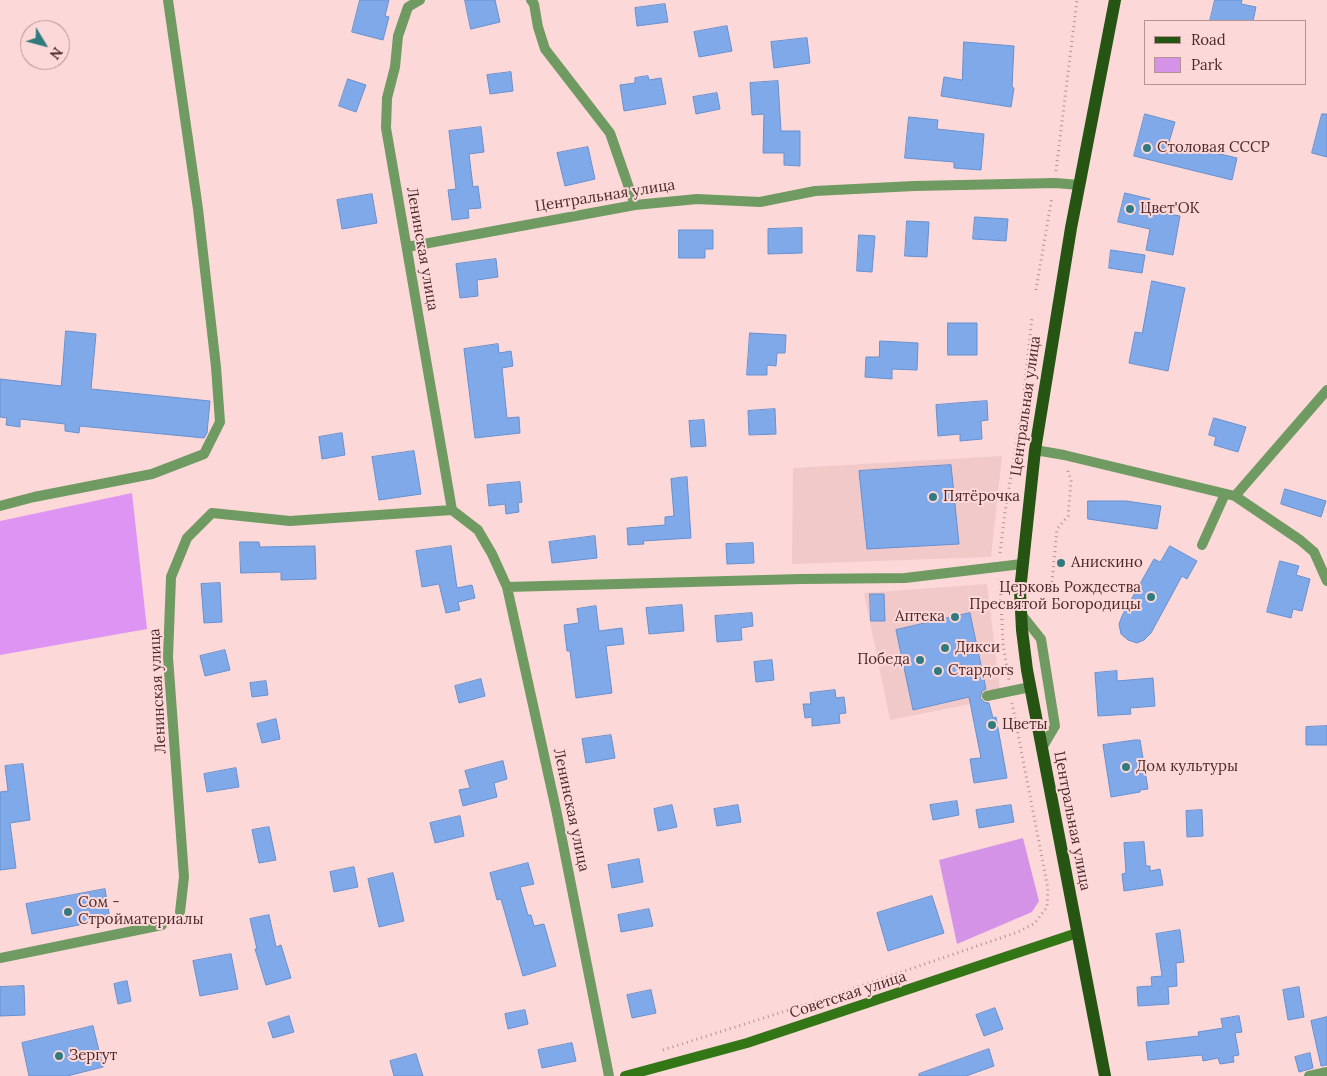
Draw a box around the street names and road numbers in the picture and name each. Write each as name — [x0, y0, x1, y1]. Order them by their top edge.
street label: Центральная улица — [534, 176, 676, 216]
street label: Ленинская улица — [402, 186, 442, 312]
street label: Центральная улица — [1007, 335, 1045, 477]
street label: Ленинская улица — [146, 628, 170, 754]
street label: Ленинская улица — [549, 747, 593, 873]
street label: Центральная улица — [1050, 750, 1094, 892]
street label: Советская улица — [787, 968, 909, 1022]

